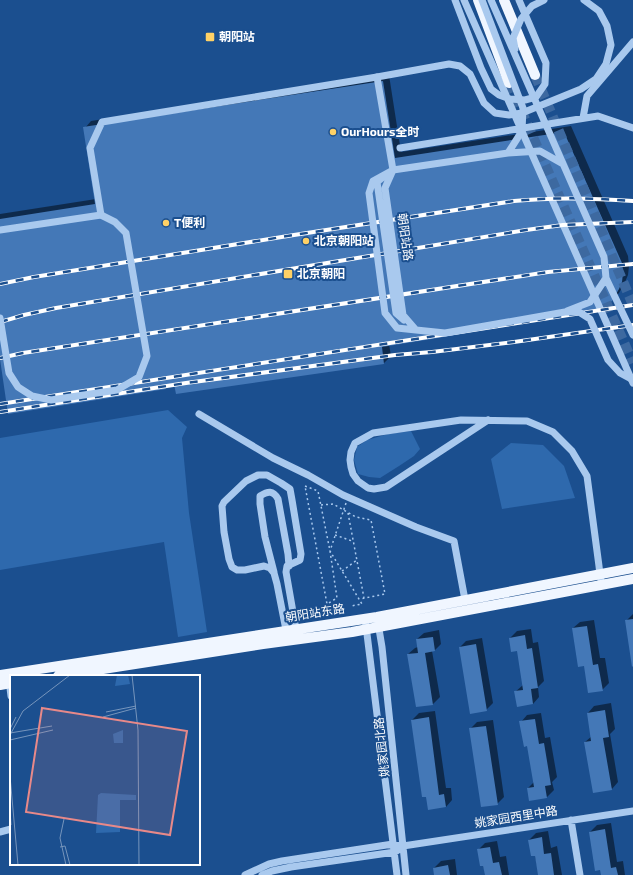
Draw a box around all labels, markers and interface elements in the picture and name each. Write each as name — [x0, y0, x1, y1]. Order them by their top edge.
place label: 朝阳站 — [219, 29, 255, 43]
marker: 朝阳站 — [204, 31, 216, 43]
place label: OurHours全时 — [341, 124, 419, 138]
marker: OurHours全时 — [328, 127, 338, 137]
street label: 朝阳站路 — [396, 212, 416, 262]
place label: T便利 — [174, 215, 205, 229]
marker: T便利 — [161, 218, 171, 228]
place label: 北京朝阳站 — [314, 233, 374, 247]
marker: 北京朝阳站 — [301, 236, 311, 246]
place label: 北京朝阳 — [297, 266, 345, 280]
marker: 北京朝阳 — [282, 268, 294, 280]
street label: 朝阳站东路 — [284, 600, 346, 624]
inset map — [10, 675, 200, 865]
street label: 姚家园北路 — [371, 717, 391, 778]
street label: 姚家园西里中路 — [473, 803, 558, 829]

